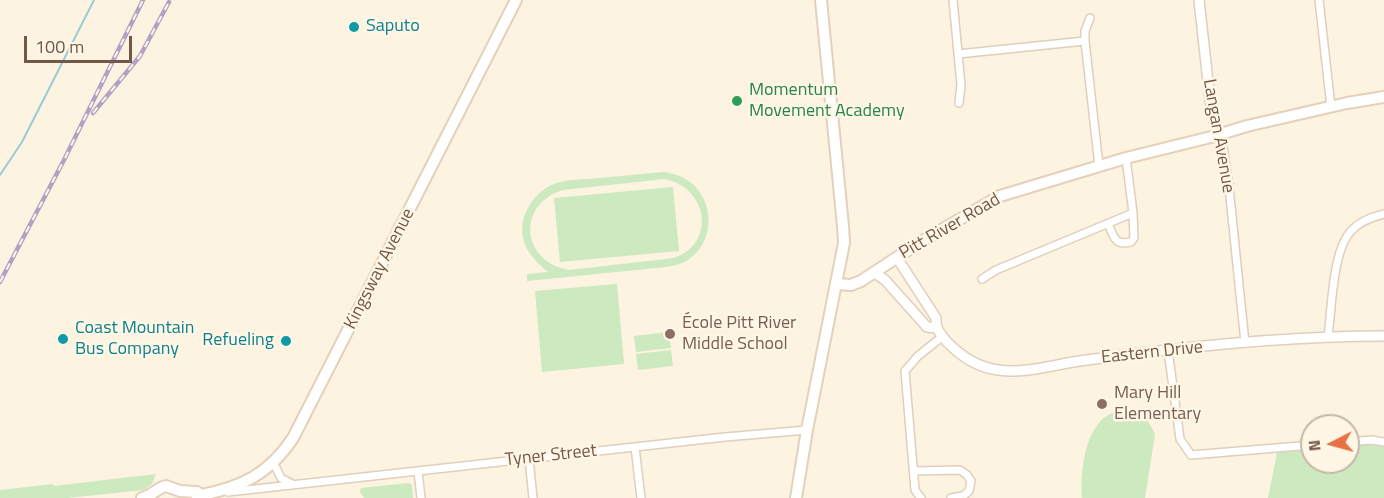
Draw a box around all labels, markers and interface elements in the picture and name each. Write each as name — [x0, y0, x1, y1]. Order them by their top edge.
place label: Saputo — [366, 16, 420, 38]
marker: Saputo — [347, 20, 361, 34]
scale bar — [27, 24, 135, 62]
text: 100 m — [35, 33, 84, 60]
street label: Langan Avenue — [1197, 77, 1239, 195]
place label: Momentum Movement Academy — [749, 80, 905, 122]
marker: Momentum Movement Academy — [730, 94, 744, 108]
street label: Pitt River Road — [896, 189, 1004, 265]
street label: Kingsway Avenue — [340, 205, 420, 333]
place label: École Pitt River Middle School — [682, 313, 796, 356]
place label: Coast Mountain Bus Company — [75, 318, 194, 360]
marker: École Pitt River Middle School — [663, 327, 677, 341]
place label: Refueling — [202, 330, 274, 352]
marker: Coast Mountain Bus Company — [56, 332, 70, 346]
marker: Refueling — [279, 334, 293, 348]
street label: Eastern Drive — [1100, 337, 1204, 369]
place label: Mary Hill Elementary — [1114, 383, 1201, 426]
marker: Mary Hill Elementary — [1095, 397, 1109, 411]
north arrow — [1300, 414, 1360, 474]
text: N — [1302, 439, 1327, 452]
street label: Tyner Street — [504, 440, 598, 472]

